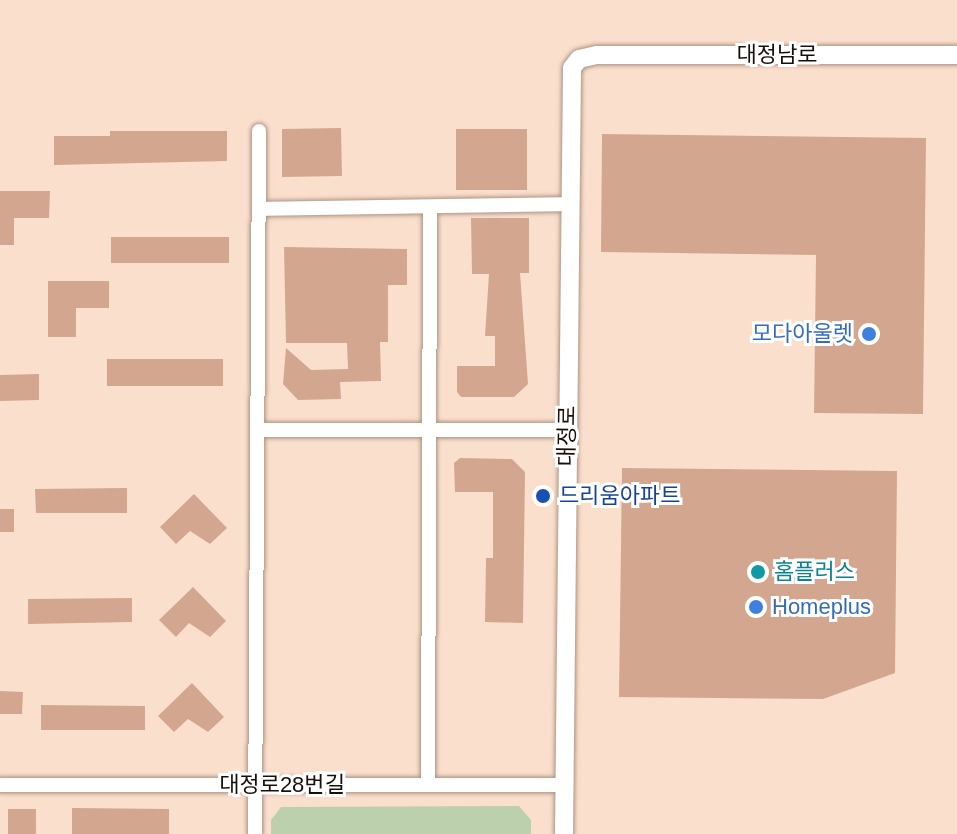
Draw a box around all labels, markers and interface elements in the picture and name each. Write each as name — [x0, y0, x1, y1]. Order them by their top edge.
street label: 대정남로 — [737, 42, 817, 68]
place label: 모다아울렛 — [752, 321, 853, 347]
marker: 모다아울렛 — [860, 325, 878, 343]
street label: 대정로 — [553, 405, 581, 467]
place label: 드리움아파트 — [559, 483, 680, 509]
marker: 드리움아파트 — [534, 487, 552, 505]
place label: 홈플러스 — [774, 559, 855, 585]
marker: 홈플러스 — [749, 563, 767, 581]
place label: Homeplus — [772, 594, 871, 620]
marker: Homeplus — [747, 598, 765, 616]
street label: 대정로28번길 — [219, 772, 345, 798]

